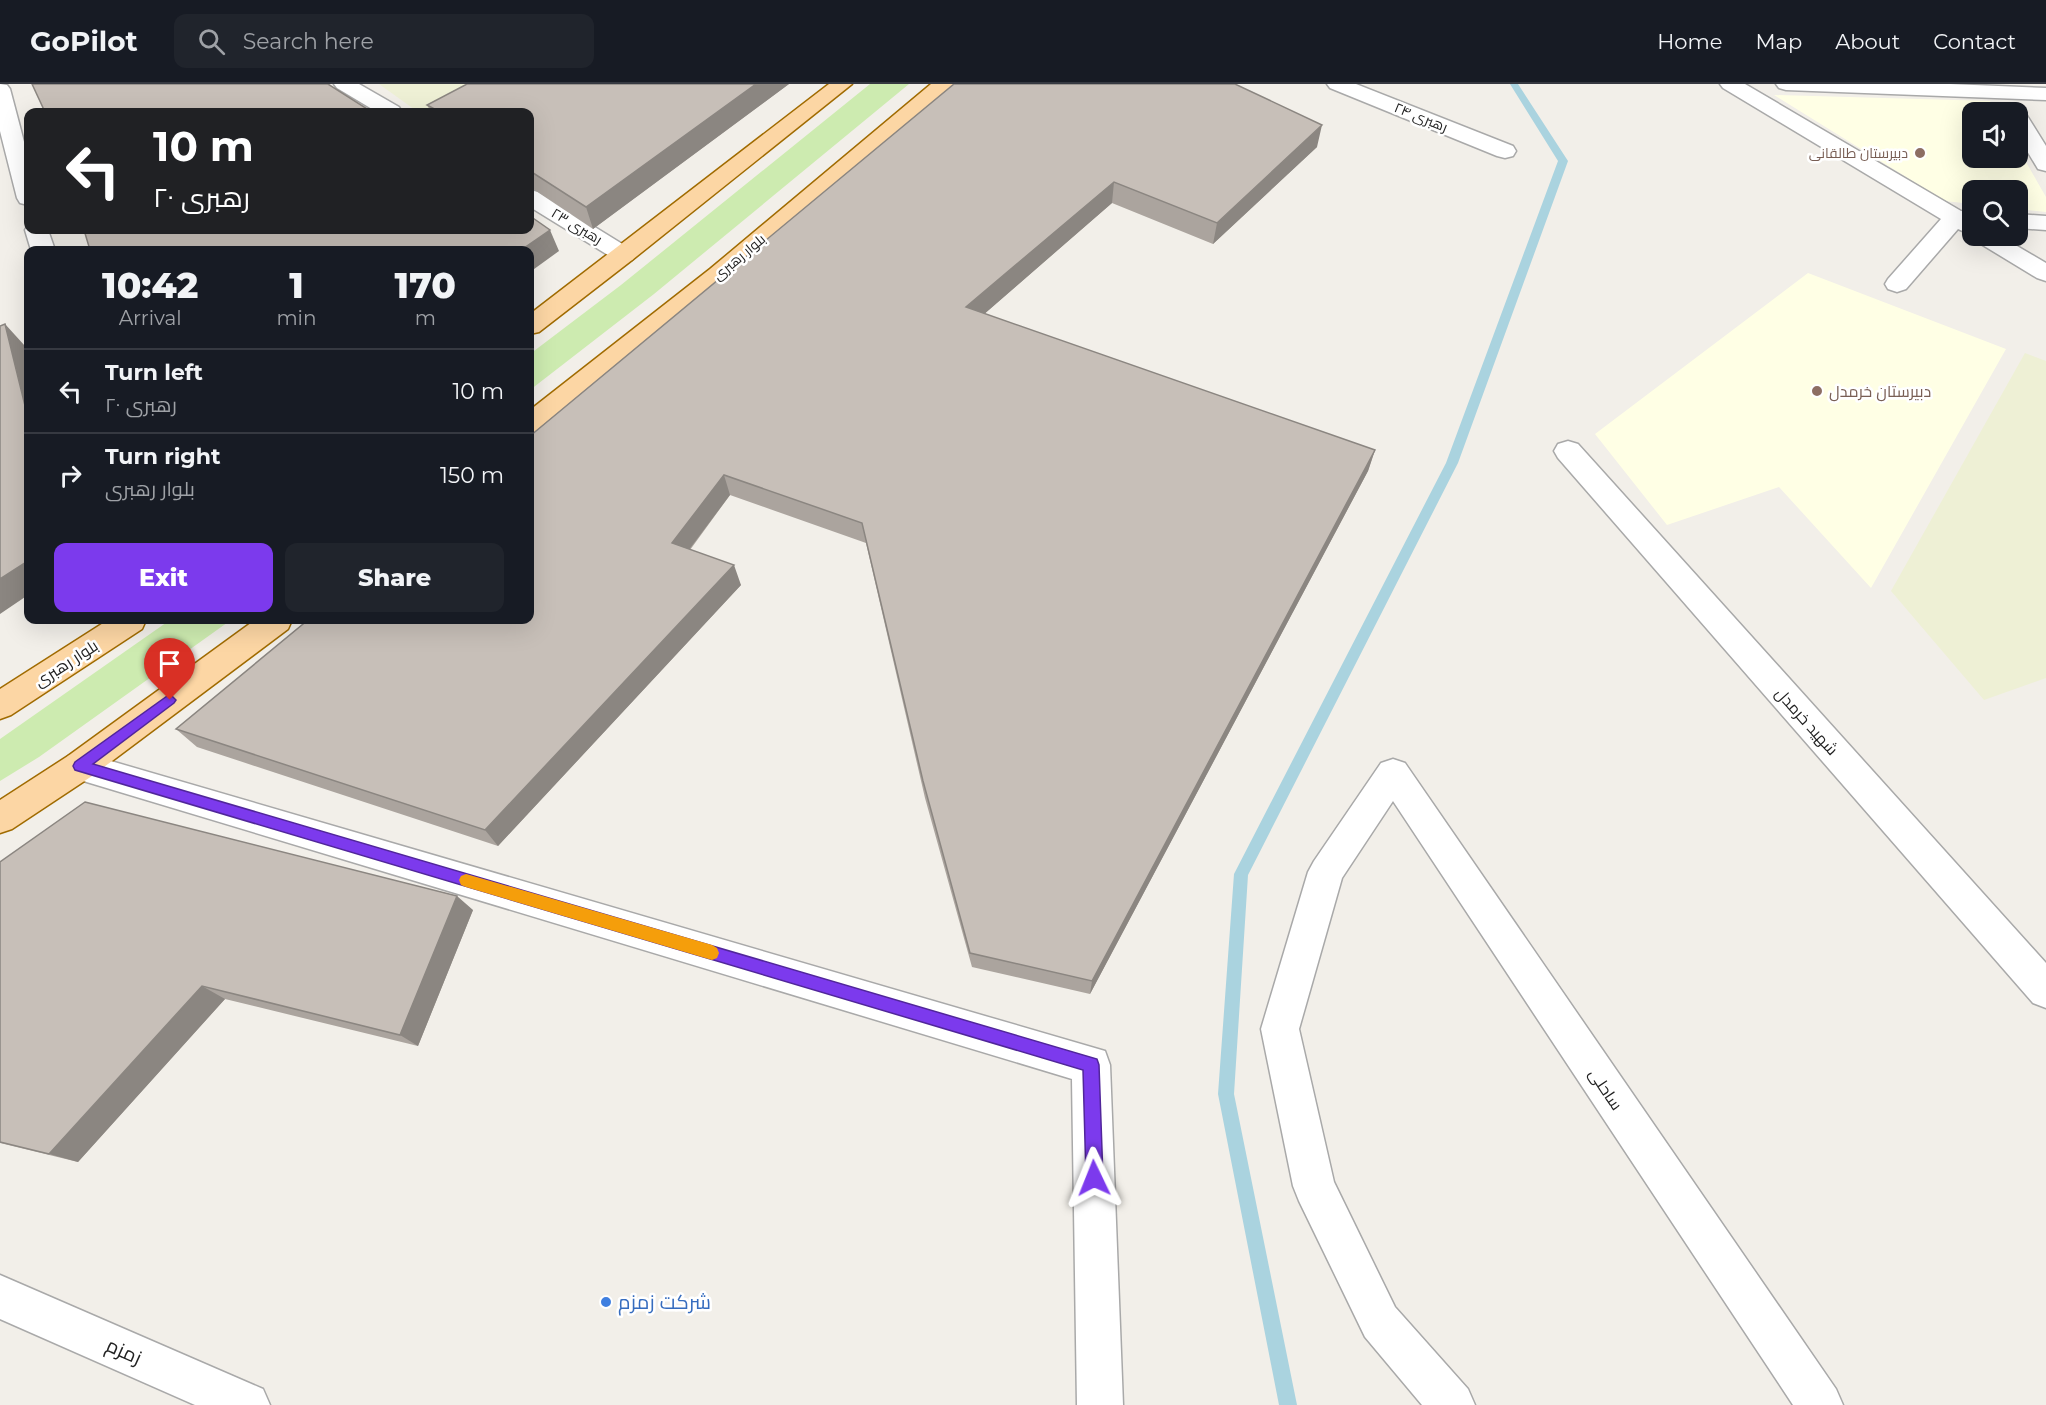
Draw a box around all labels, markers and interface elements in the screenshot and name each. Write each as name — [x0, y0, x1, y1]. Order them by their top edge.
search box — [174, 14, 594, 68]
text: GoPilot — [30, 24, 138, 58]
icon: search — [195, 25, 228, 58]
text: Search here — [243, 28, 374, 55]
text: Home — [1657, 29, 1722, 54]
text: Map — [1755, 29, 1802, 54]
text: About — [1835, 29, 1900, 54]
text: Contact — [1933, 29, 2016, 54]
street label: رهبری ۲۴ — [1392, 98, 1450, 136]
map controls — [1962, 102, 2028, 246]
button: sound — [1962, 102, 2028, 168]
text: 10 m — [153, 120, 254, 172]
icon: left — [54, 132, 132, 210]
place label: دبیرستان طالقانی — [1809, 144, 1908, 162]
marker: دبیرستان طالقانی — [1913, 146, 1927, 160]
button: search — [1962, 180, 2028, 246]
text: رهبری ۲۰ — [153, 181, 250, 214]
street label: رهبری ۲۳ — [548, 204, 606, 248]
street label: بلوار رهبری — [709, 230, 769, 284]
text: 10:42 — [102, 263, 198, 307]
text: 1 — [289, 263, 304, 307]
text: 170 — [395, 263, 456, 307]
text: Arrival — [119, 306, 182, 330]
text: min — [276, 306, 317, 330]
text: m — [415, 306, 436, 330]
text: Turn left — [105, 359, 203, 386]
icon: left — [54, 375, 87, 408]
text: 10 m — [452, 378, 504, 405]
place label: دبیرستان خرمدل — [1829, 382, 1931, 402]
marker: دبیرستان خرمدل — [1810, 384, 1824, 398]
text: رهبری ۲۰ — [105, 393, 177, 417]
text: Turn right — [105, 443, 220, 470]
icon: right — [54, 459, 87, 492]
text: 150 m — [440, 462, 504, 489]
text: بلوار رهبری — [105, 477, 195, 501]
button: Exit — [54, 543, 273, 612]
button: Share — [285, 543, 504, 612]
street label: بلوار رهبری — [31, 636, 102, 692]
pin — [144, 638, 195, 700]
icon: arrive — [153, 647, 186, 680]
street label: شهید خرمدل — [1771, 684, 1842, 760]
street label: ساحلی — [1584, 1065, 1626, 1114]
position arrow — [1062, 1146, 1126, 1210]
place label: شرکت زمزم — [618, 1290, 711, 1316]
marker: شرکت زمزم — [599, 1295, 613, 1309]
street label: زمزم — [102, 1333, 146, 1371]

